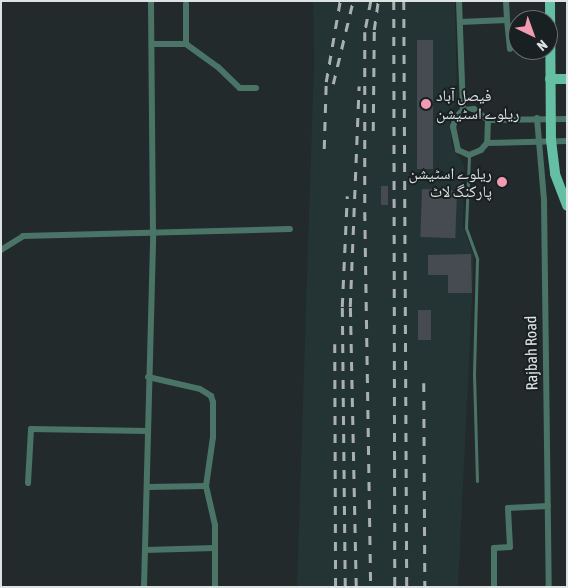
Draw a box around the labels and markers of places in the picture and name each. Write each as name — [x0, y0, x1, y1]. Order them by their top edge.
place label: فیصل آباد ریلوے اسٹیشن — [436, 85, 519, 123]
marker: فیصل آباد ریلوے اسٹیشن — [420, 98, 432, 110]
place label: ریلوے اسٹیشن پارکنگ لاٹ — [409, 163, 492, 201]
marker: ریلوے اسٹیشن پارکنگ لاٹ — [496, 176, 508, 188]

